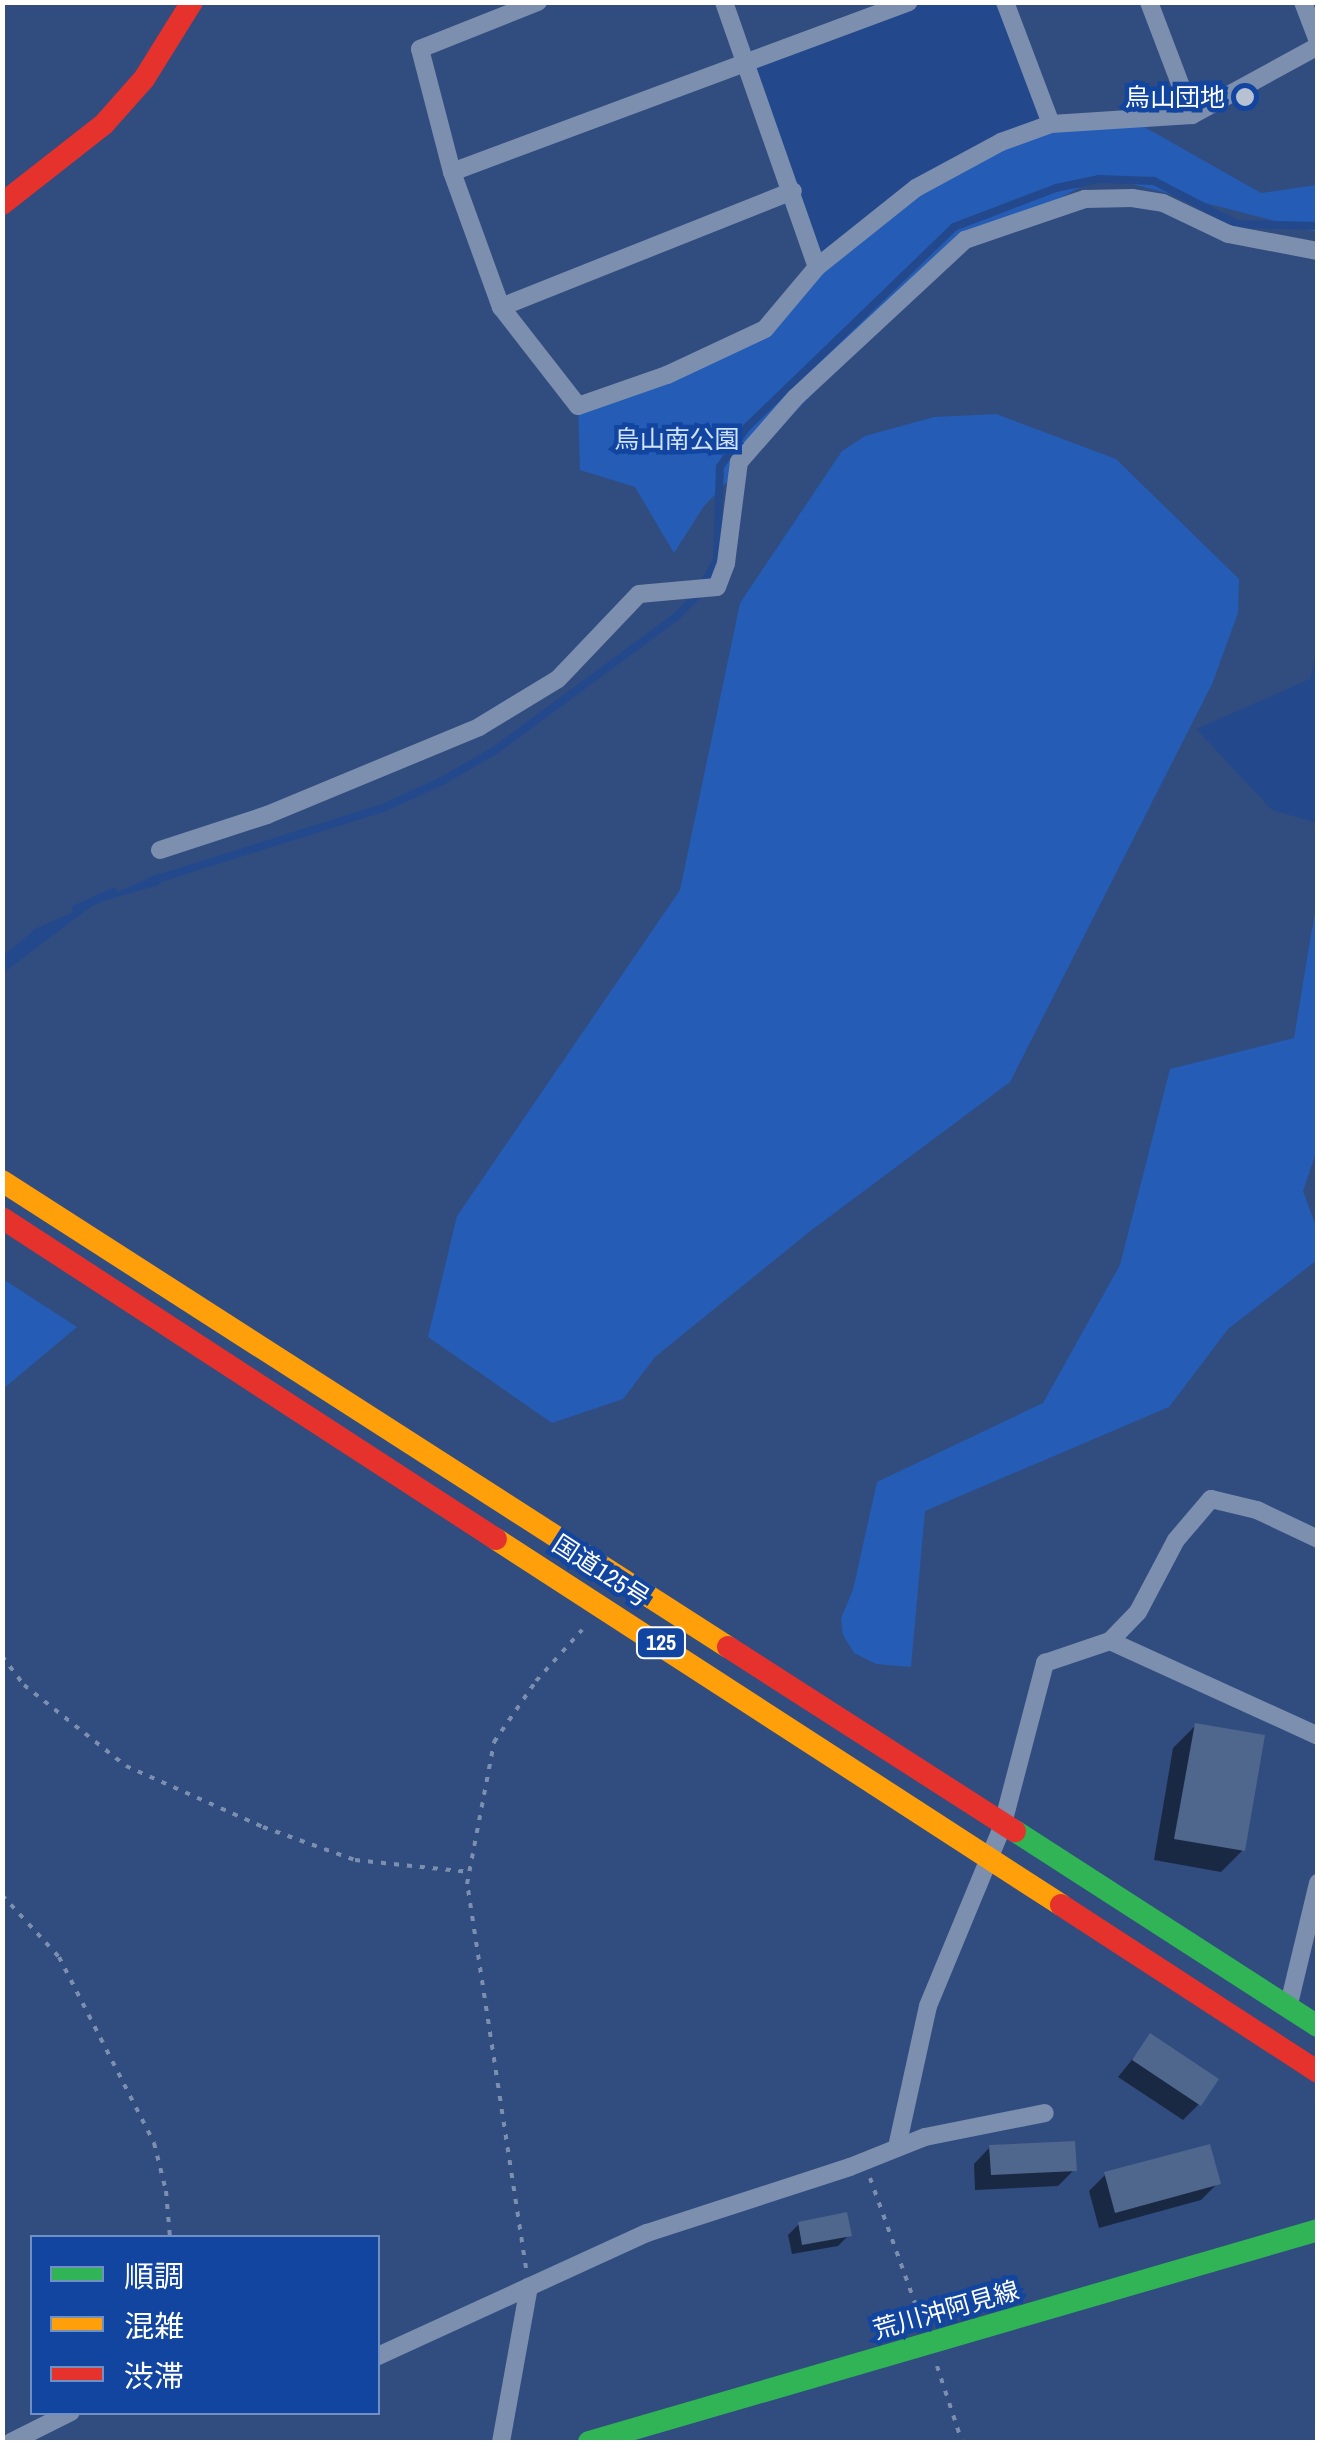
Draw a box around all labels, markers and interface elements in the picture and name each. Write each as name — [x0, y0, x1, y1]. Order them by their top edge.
place label: 烏山団地 — [1125, 82, 1225, 112]
marker: 烏山団地 — [1234, 86, 1256, 108]
park label: 烏山南公園 — [615, 424, 739, 454]
street label: 国道125号 — [547, 1529, 655, 1613]
road number: 125 — [634, 1626, 688, 1660]
legend — [30, 2235, 380, 2415]
text: 順調 — [124, 2256, 184, 2296]
street label: 荒川沖阿見線 — [870, 2275, 1022, 2345]
text: 混雑 — [124, 2306, 184, 2346]
text: 渋滞 — [124, 2356, 184, 2396]

